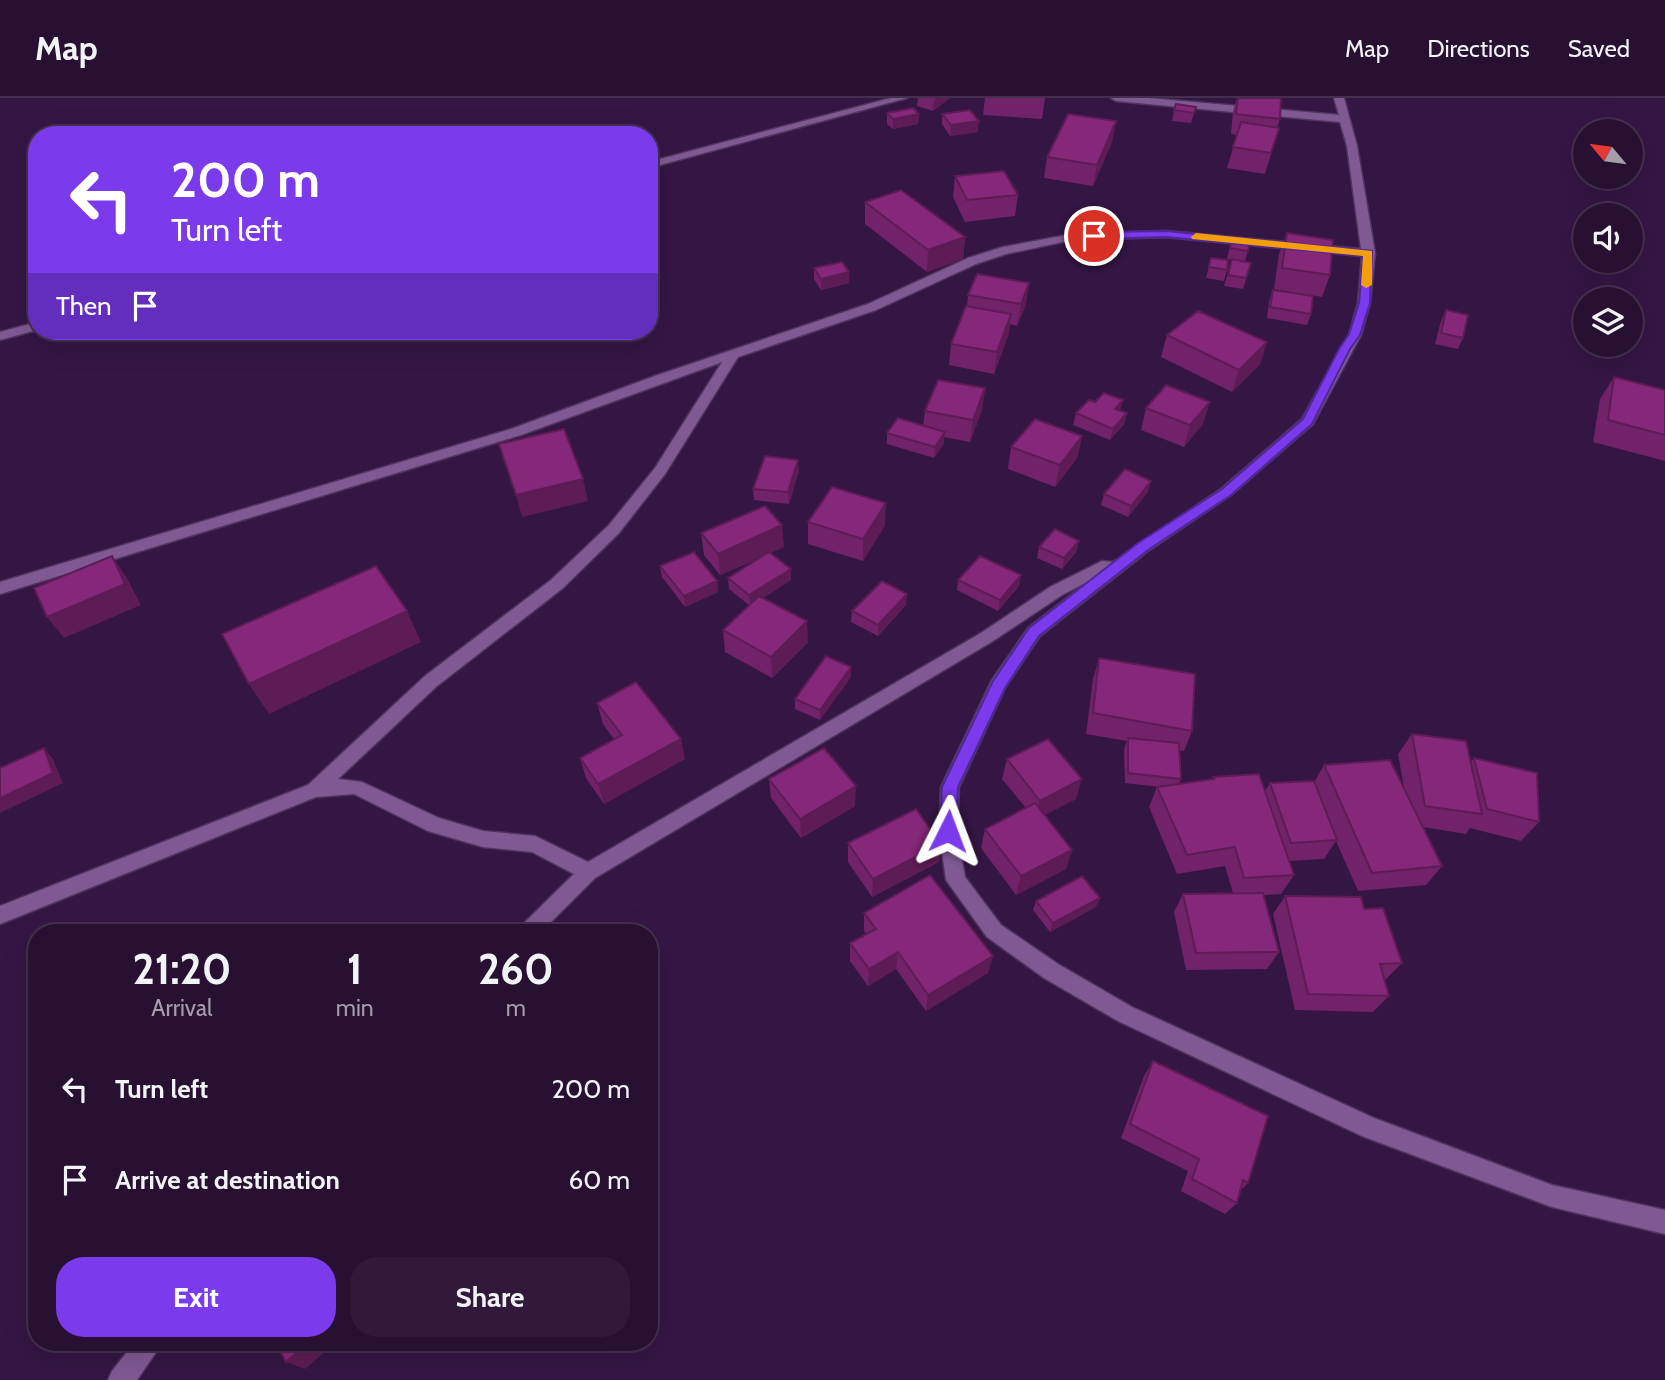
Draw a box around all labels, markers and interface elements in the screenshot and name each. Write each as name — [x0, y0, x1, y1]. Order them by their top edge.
text: Map — [35, 28, 98, 68]
text: Map — [1345, 34, 1389, 63]
text: Directions — [1427, 34, 1530, 63]
text: Saved — [1568, 34, 1630, 63]
north arrow — [1573, 119, 1643, 189]
map controls — [1573, 119, 1643, 357]
text: 200 m — [171, 150, 320, 209]
icon: left — [56, 154, 147, 245]
button: sound — [1573, 203, 1643, 273]
pin — [1064, 206, 1124, 266]
text: Turn left — [171, 210, 282, 249]
icon: arrive — [1075, 217, 1113, 255]
icon: arrive — [126, 287, 164, 325]
button: layers — [1573, 287, 1643, 357]
text: Then — [56, 290, 112, 322]
position arrow — [911, 794, 985, 868]
text: 21:20 — [132, 943, 231, 995]
text: 1 — [347, 943, 362, 995]
text: 260 — [478, 943, 554, 995]
text: Arrival — [151, 994, 213, 1022]
text: min — [336, 994, 374, 1022]
text: m — [506, 994, 526, 1022]
icon: left — [56, 1070, 94, 1108]
text: Turn left — [115, 1073, 208, 1105]
text: 200 m — [551, 1073, 630, 1105]
icon: arrive — [56, 1161, 94, 1199]
text: Arrive at destination — [115, 1164, 340, 1196]
text: 60 m — [568, 1164, 630, 1196]
button: Exit — [56, 1257, 336, 1337]
button: Share — [350, 1257, 630, 1337]

